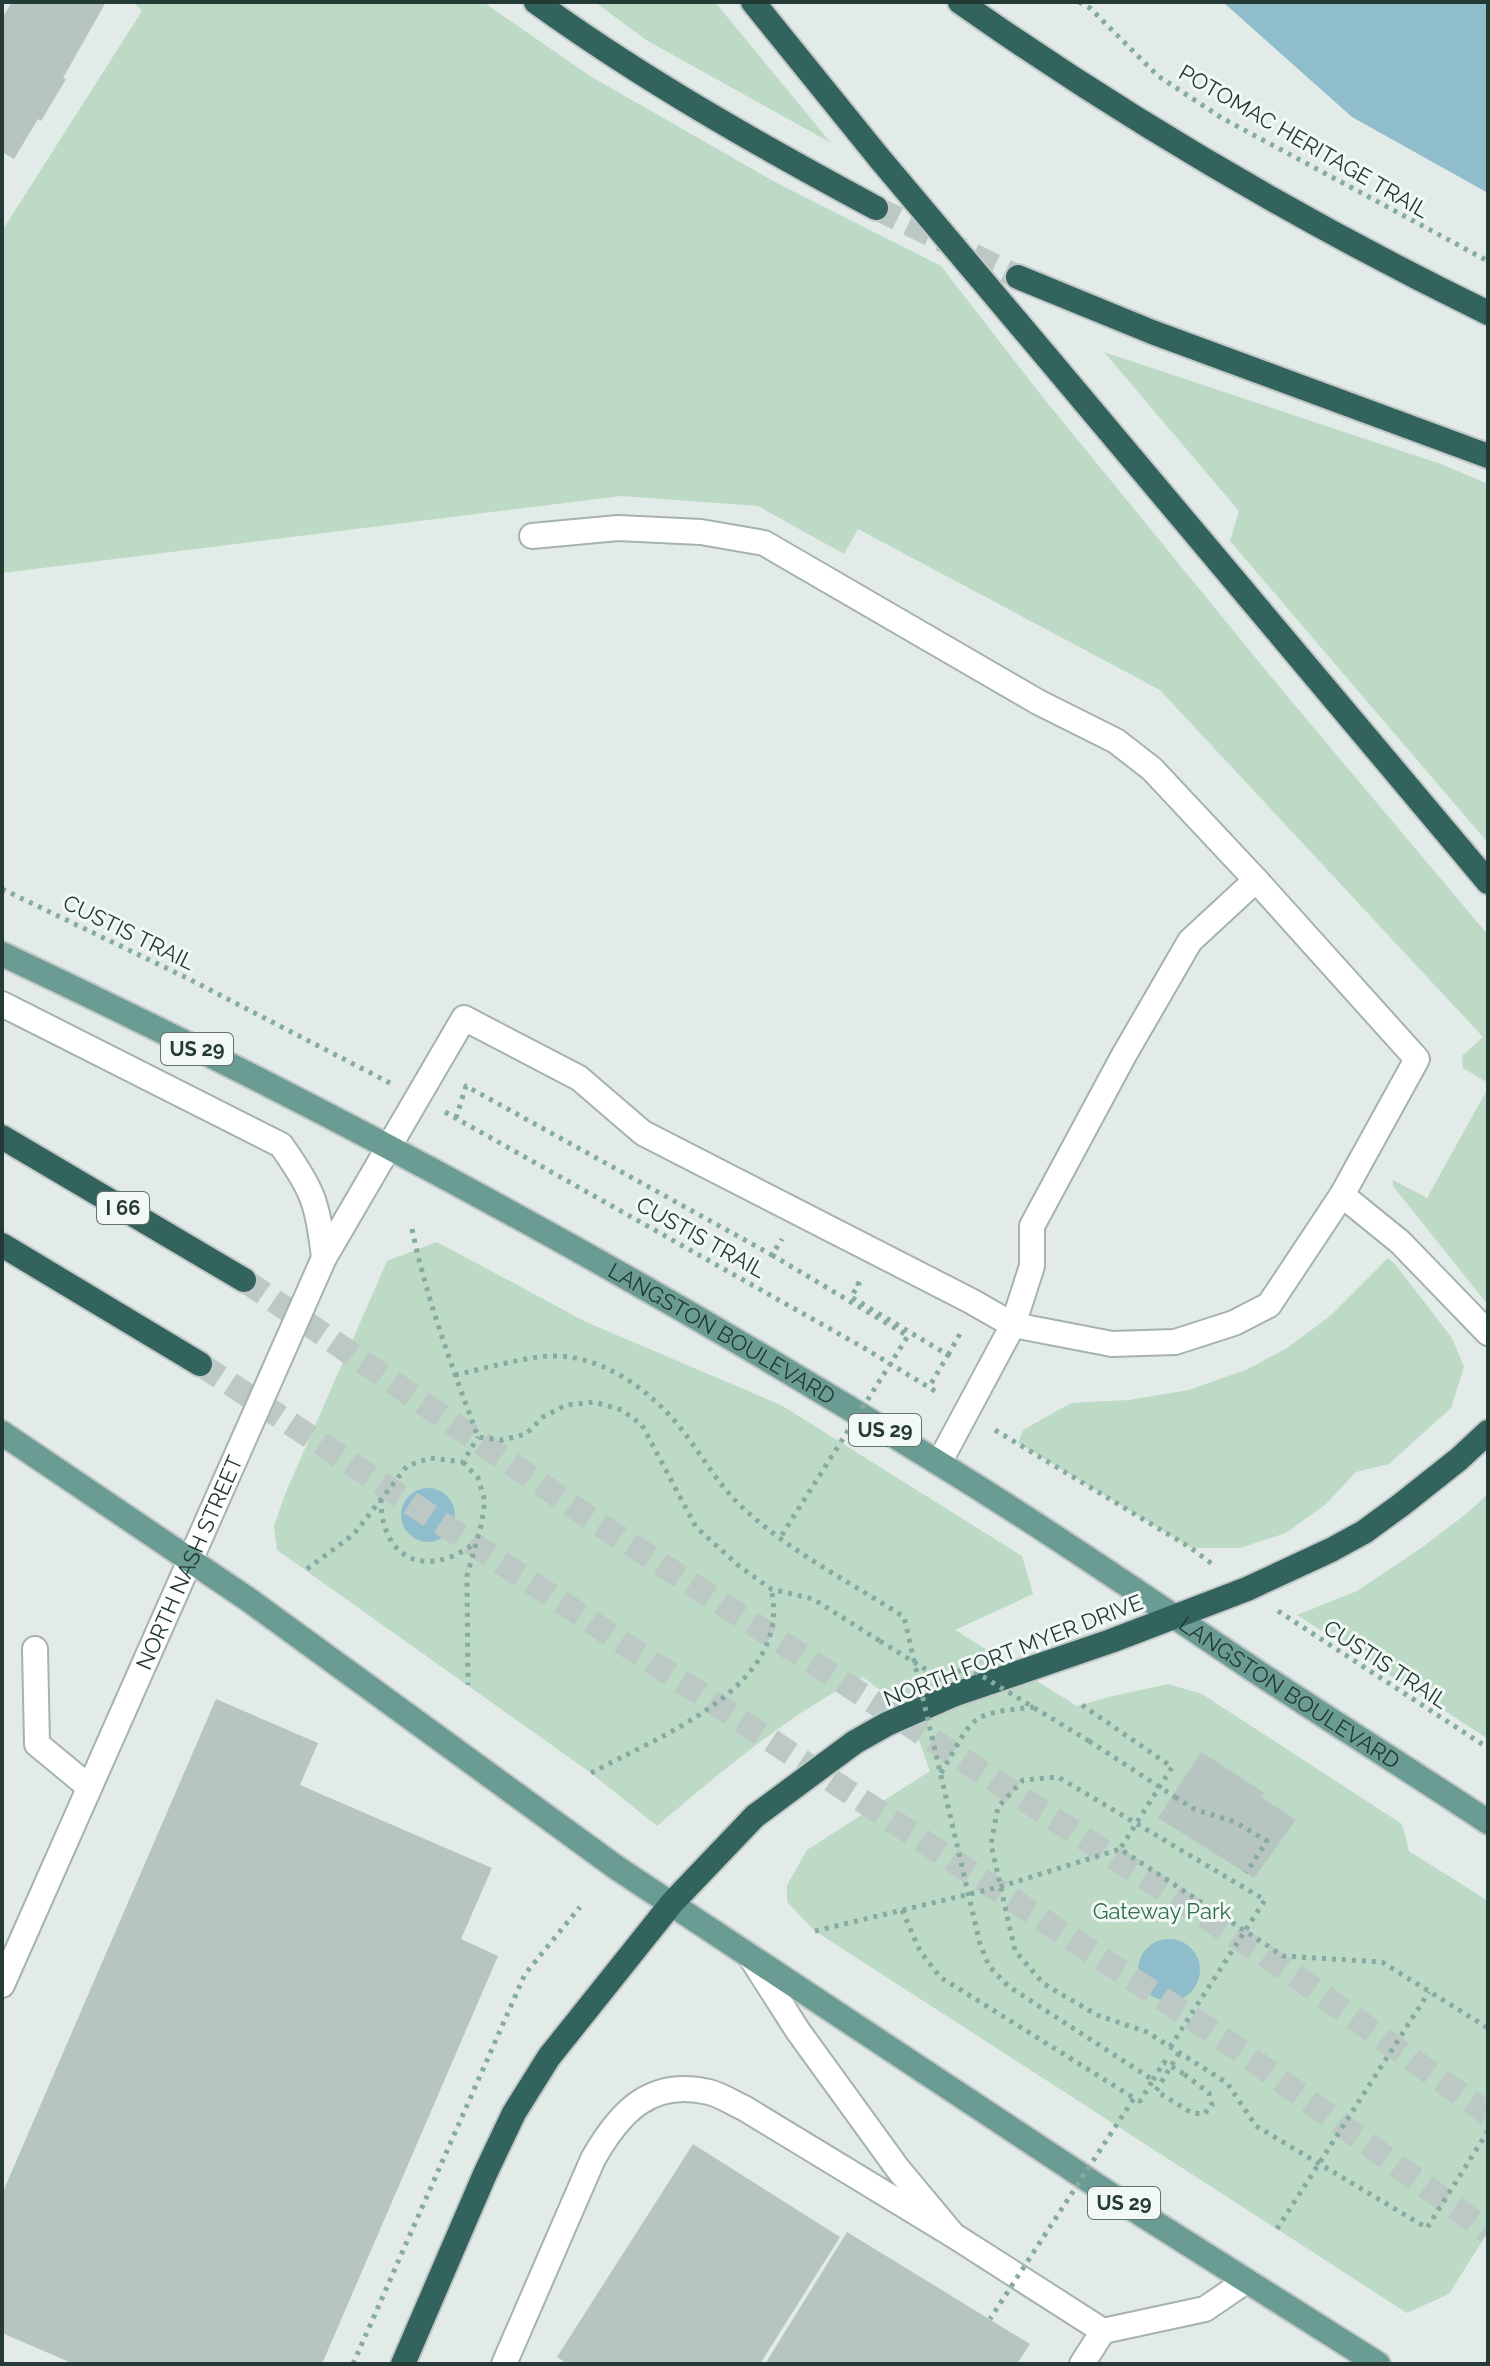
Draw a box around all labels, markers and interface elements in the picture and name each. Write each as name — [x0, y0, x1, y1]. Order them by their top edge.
street label: POTOMAC HERITAGE TRAIL — [1175, 59, 1434, 223]
street label: CUSTIS TRAIL — [59, 889, 199, 975]
road number: US 29 — [161, 1033, 233, 1065]
street label: CUSTIS TRAIL — [632, 1191, 770, 1283]
road number: I 66 — [97, 1192, 149, 1224]
street label: LANGSTON BOULEVARD — [604, 1257, 840, 1410]
road number: US 29 — [849, 1414, 921, 1446]
street label: NORTH NASH STREET — [130, 1451, 248, 1674]
street label: NORTH FORT MYER DRIVE — [880, 1588, 1146, 1712]
street label: LANGSTON BOULEVARD — [1174, 1611, 1405, 1774]
street label: CUSTIS TRAIL — [1319, 1614, 1453, 1714]
park label: Gateway Park — [1093, 1898, 1232, 1924]
road number: US 29 — [1088, 2187, 1160, 2219]

